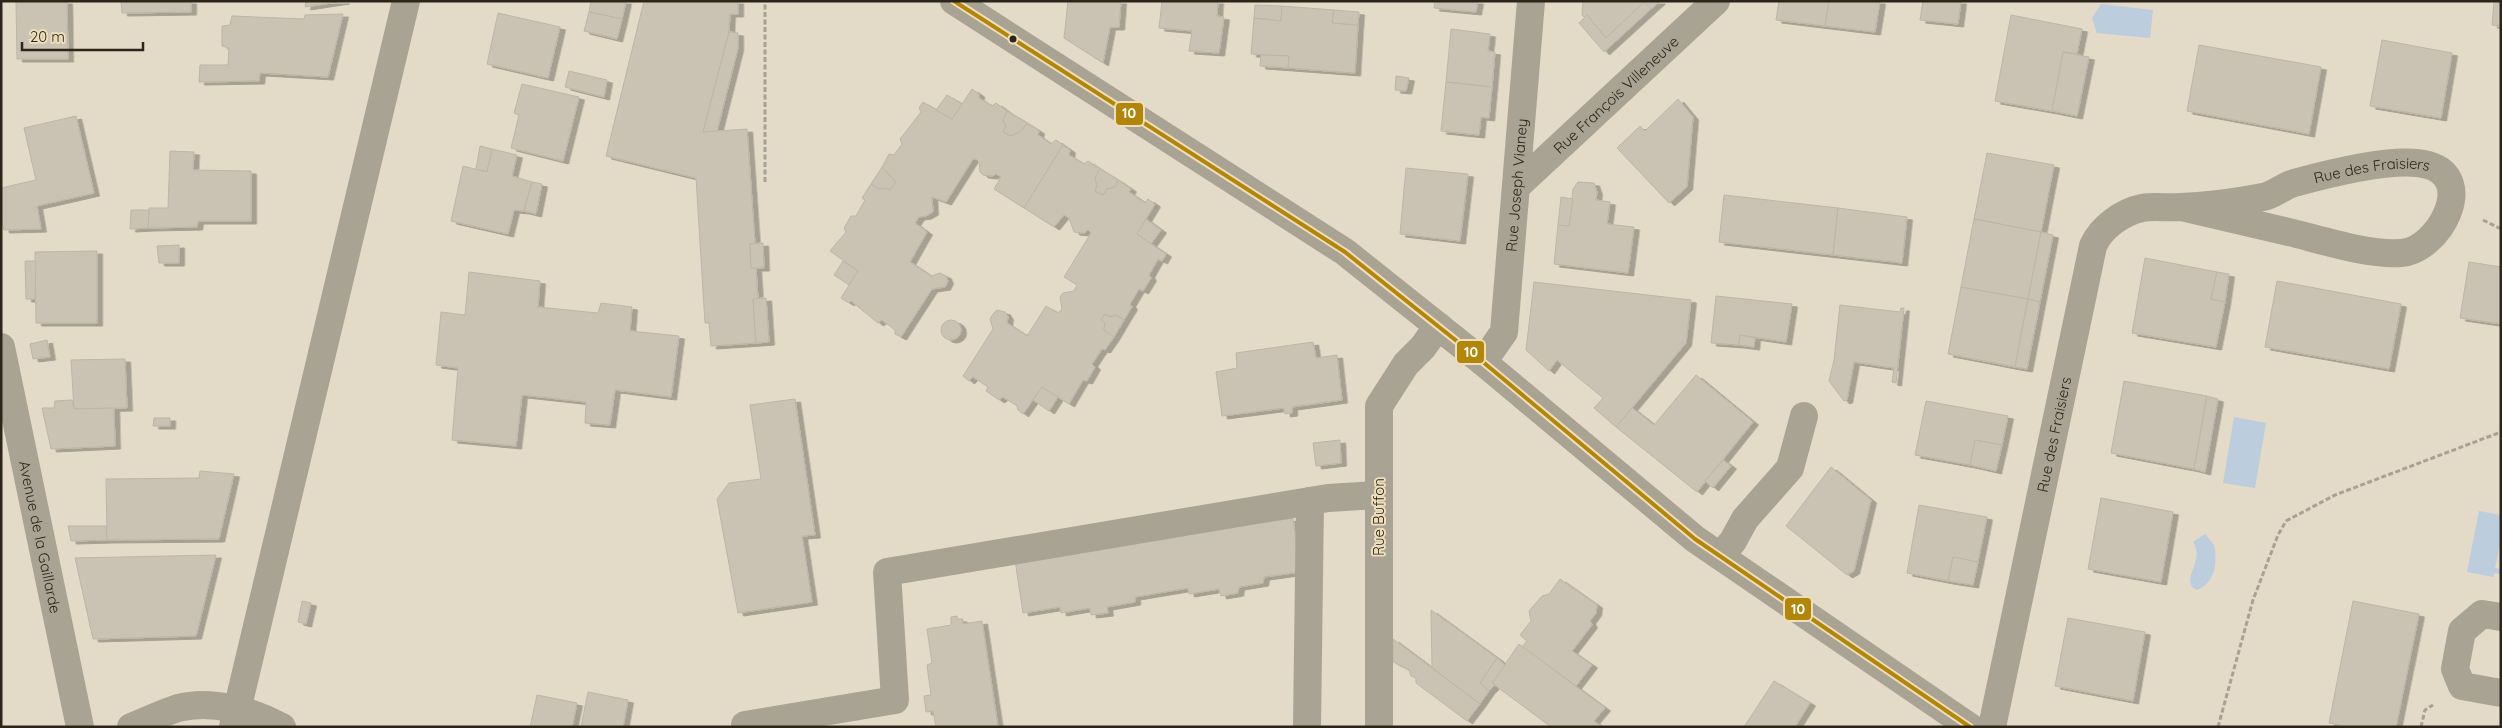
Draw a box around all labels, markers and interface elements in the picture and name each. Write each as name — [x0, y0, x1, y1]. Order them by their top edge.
scale bar — [22, 20, 144, 52]
text: 20 m — [30, 27, 65, 46]
street label: Rue François Villeneuve — [1549, 31, 1682, 157]
unlabelled marker — [1008, 34, 1018, 44]
line badge: 10 — [1115, 102, 1144, 126]
text: 10 — [1122, 104, 1136, 122]
street label: Rue Joseph Vianey — [1501, 118, 1531, 253]
street label: Rue des Fraisiers — [2312, 153, 2432, 187]
line badge: 10 — [1456, 340, 1485, 364]
text: 10 — [1464, 343, 1478, 361]
street label: Rue des Fraisiers — [2032, 375, 2075, 494]
street label: Avenue de la Gaillarde — [15, 459, 66, 615]
street label: Rue Buffon — [1369, 478, 1388, 556]
line badge: 10 — [1784, 597, 1812, 621]
text: 10 — [1791, 600, 1805, 618]

